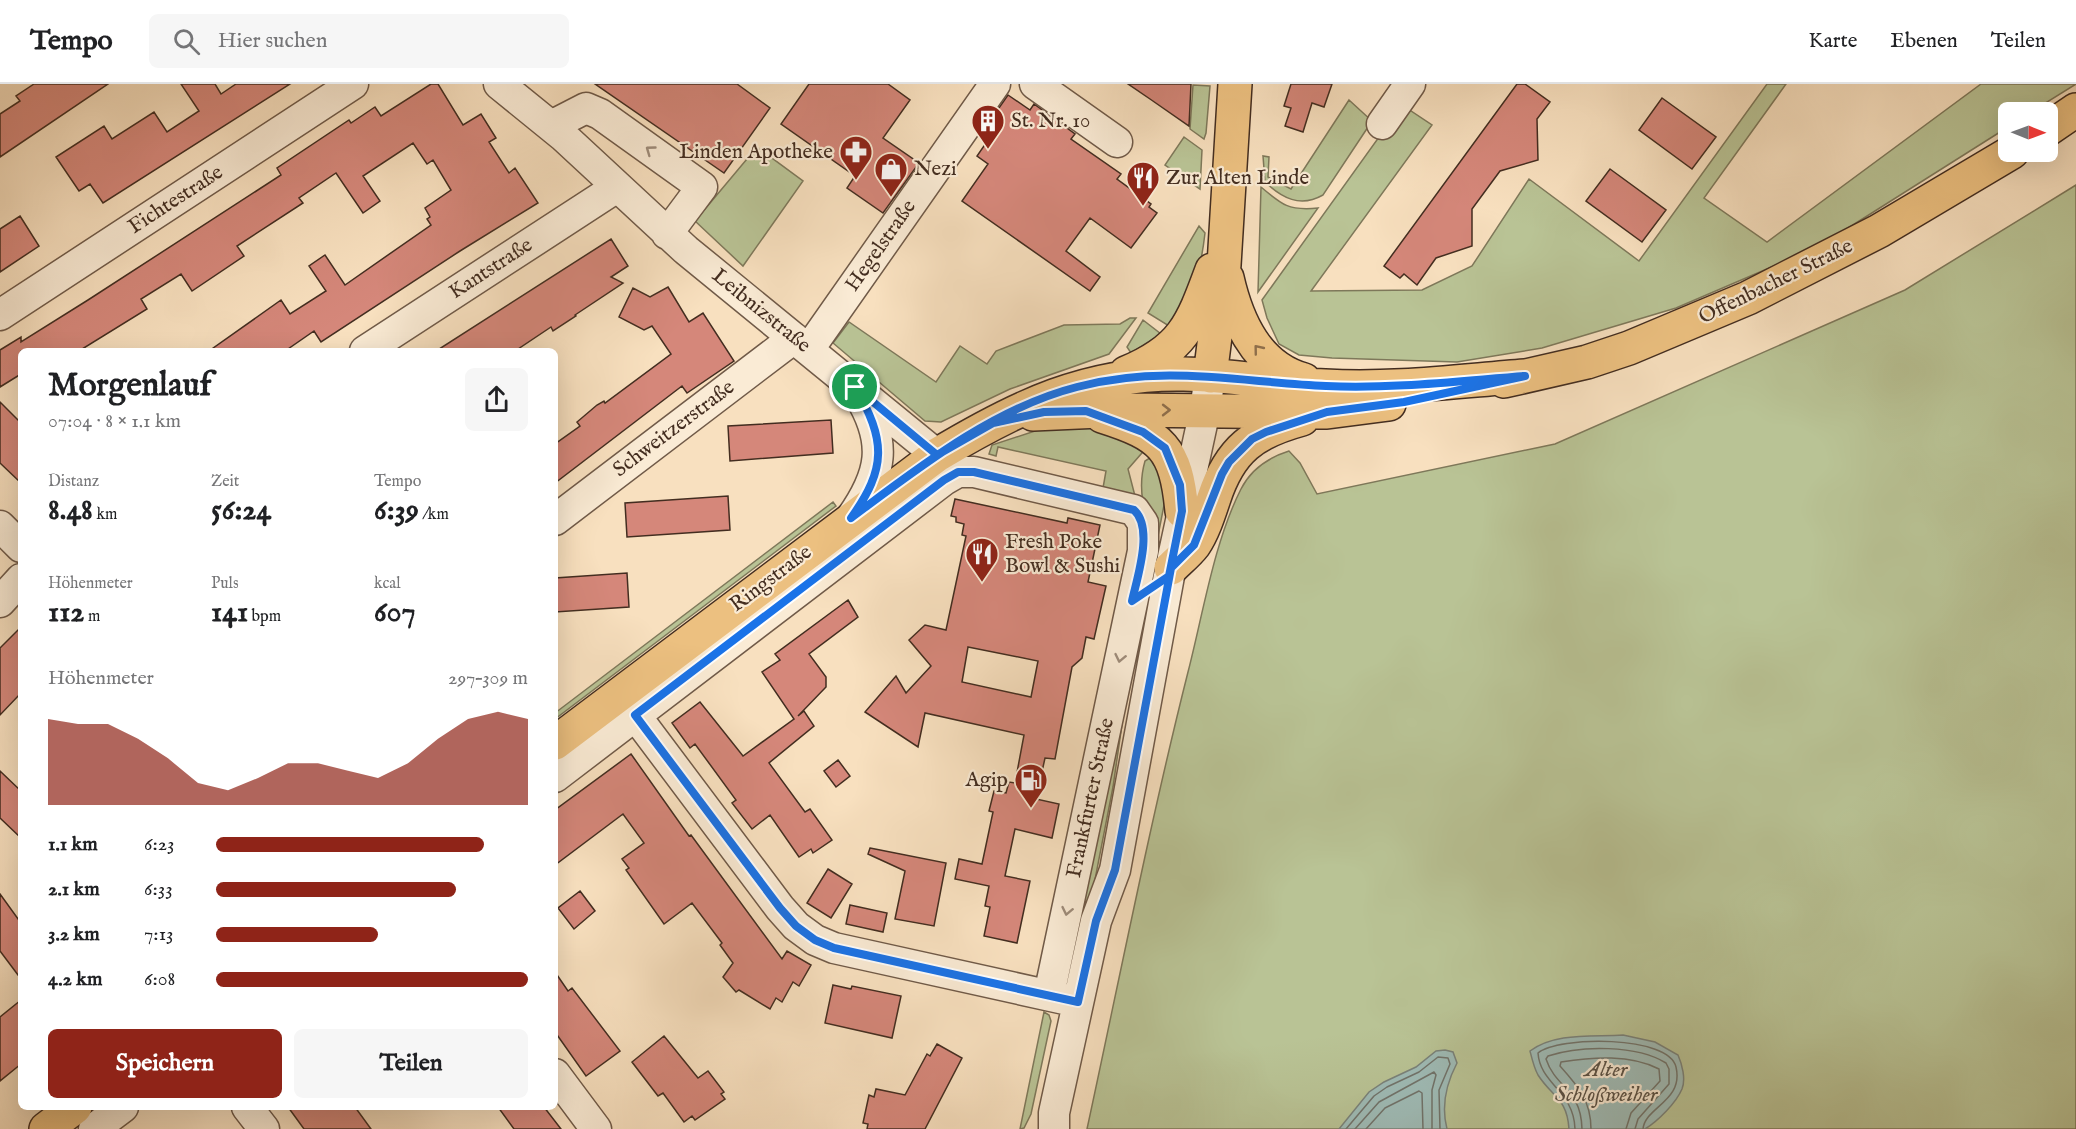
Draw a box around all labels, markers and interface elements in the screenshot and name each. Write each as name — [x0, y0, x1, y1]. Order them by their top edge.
search box — [149, 14, 569, 68]
text: Tempo — [30, 24, 113, 59]
icon: search — [170, 25, 203, 58]
text: Hier suchen — [218, 27, 327, 55]
text: Karte — [1809, 28, 1857, 55]
text: Ebenen — [1890, 28, 1958, 55]
text: Teilen — [1991, 28, 2046, 55]
north arrow — [1998, 102, 2058, 162]
map controls — [1998, 102, 2058, 162]
building icon: St. Nr. 10 — [970, 103, 1006, 150]
place label: St. Nr. 10 — [1011, 108, 1090, 135]
pharmacy icon: Linden Apotheke — [838, 134, 874, 181]
place label: Linden Apotheke — [679, 139, 833, 166]
one-way arrow — [646, 147, 657, 158]
shop icon: Nezi — [873, 151, 909, 198]
place label: Nezi — [914, 156, 957, 183]
street label: Fichtestraße — [123, 159, 229, 241]
restaurant icon: Zur Alten Linde — [1125, 160, 1161, 207]
place label: Zur Alten Linde — [1166, 165, 1309, 192]
street label: Hegelstraße — [840, 195, 923, 297]
street label: Kantstraße — [444, 232, 538, 306]
street label: Offenbacher Straße — [1694, 233, 1858, 331]
street label: Leibnizstraße — [706, 263, 816, 359]
one-way arrow — [1254, 345, 1265, 356]
pin — [829, 361, 880, 412]
text: Morgenlauf — [48, 365, 212, 407]
button: share — [465, 368, 528, 431]
icon: arrive — [838, 370, 871, 403]
street label: Schweitzerstraße — [608, 374, 741, 484]
one-way arrow — [1161, 404, 1170, 416]
text: 07:04 · 8 × 1.1 km — [48, 409, 181, 434]
text: Distanz — [48, 472, 99, 492]
text: Zeit — [211, 472, 239, 492]
text: Tempo — [374, 472, 421, 492]
text: 8.48 — [48, 492, 93, 530]
text: 56:24 — [211, 492, 271, 530]
text: 6:39 — [374, 492, 419, 530]
text: km — [93, 505, 117, 525]
text: /km — [419, 505, 449, 525]
place label: Fresh Poke Bowl & Sushi — [1005, 529, 1120, 580]
restaurant icon: Fresh Poke Bowl & Sushi — [964, 536, 1000, 583]
street label: Ringstraße — [725, 539, 818, 619]
text: Höhenmeter — [48, 574, 133, 594]
text: Puls — [211, 574, 239, 594]
text: kcal — [374, 574, 401, 594]
text: 112 — [48, 594, 84, 632]
text: 141 — [211, 594, 248, 632]
text: 607 — [374, 594, 415, 632]
text: m — [84, 607, 100, 627]
text: bpm — [248, 607, 281, 627]
one-way arrow — [1115, 653, 1128, 663]
text: Höhenmeter — [48, 666, 154, 691]
text: 297–309 m — [448, 666, 528, 691]
street label: Frankfurter Straße — [1061, 715, 1121, 880]
fuel station icon: Agip — [1013, 762, 1049, 809]
place label: Agip — [964, 767, 1008, 794]
text: 1.1 km — [48, 832, 98, 857]
text: 6:23 — [144, 832, 175, 857]
text: 2.1 km — [48, 877, 100, 902]
text: 6:33 — [144, 877, 173, 902]
one-way arrow — [1061, 905, 1074, 915]
text: 3.2 km — [48, 922, 100, 947]
text: 7:13 — [144, 922, 174, 947]
text: 4.2 km — [48, 967, 102, 992]
text: 6:08 — [144, 967, 175, 992]
button: Speichern — [48, 1029, 282, 1098]
button: Teilen — [294, 1029, 528, 1098]
water label: Alter Schloßweiher — [1555, 1056, 1659, 1109]

